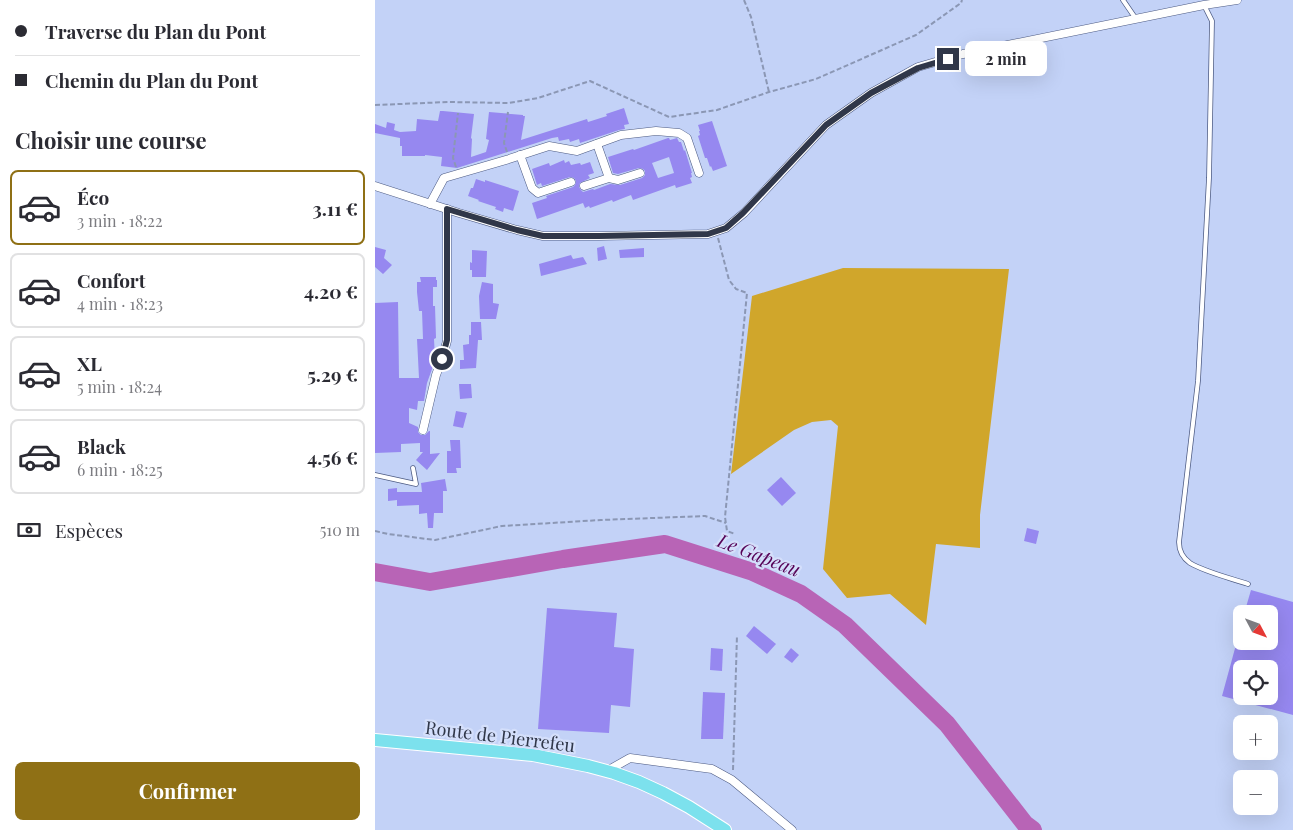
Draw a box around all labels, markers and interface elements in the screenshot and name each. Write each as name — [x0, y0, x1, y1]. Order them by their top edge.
text: Traverse du Plan du Pont — [45, 18, 266, 44]
callout: 2 min — [965, 42, 1048, 76]
route end — [937, 48, 959, 70]
text: 2 min — [985, 48, 1027, 69]
text: Chemin du Plan du Pont — [45, 67, 258, 93]
text: Choisir une course — [15, 125, 207, 155]
text: Éco — [77, 184, 109, 210]
icon: car — [17, 185, 62, 230]
text: 3.11 € — [312, 195, 358, 221]
text: 3 min · 18:22 — [77, 210, 163, 231]
text: Confort — [77, 267, 145, 293]
icon: car — [17, 268, 62, 313]
text: 4.20 € — [304, 278, 358, 304]
text: 4 min · 18:23 — [77, 293, 163, 314]
route start — [431, 348, 453, 370]
text: XL — [77, 350, 102, 376]
icon: car — [17, 351, 62, 396]
text: 5.29 € — [307, 361, 358, 387]
text: 5 min · 18:24 — [77, 376, 162, 397]
text: Black — [77, 433, 126, 459]
icon: car — [17, 434, 62, 479]
text: 4.56 € — [307, 444, 358, 470]
text: 6 min · 18:25 — [77, 459, 163, 480]
icon: cash — [15, 516, 43, 544]
text: Espèces — [55, 517, 123, 543]
text: 510 m — [320, 519, 360, 540]
water label: Le Gapeau — [713, 526, 805, 582]
north arrow — [1233, 605, 1277, 650]
map controls — [1233, 605, 1278, 815]
button: locate — [1233, 660, 1278, 705]
street label: Route de Pierrefeu — [424, 715, 577, 757]
button: + — [1233, 715, 1278, 760]
button: Confirmer — [15, 762, 360, 820]
button: − — [1233, 770, 1278, 815]

